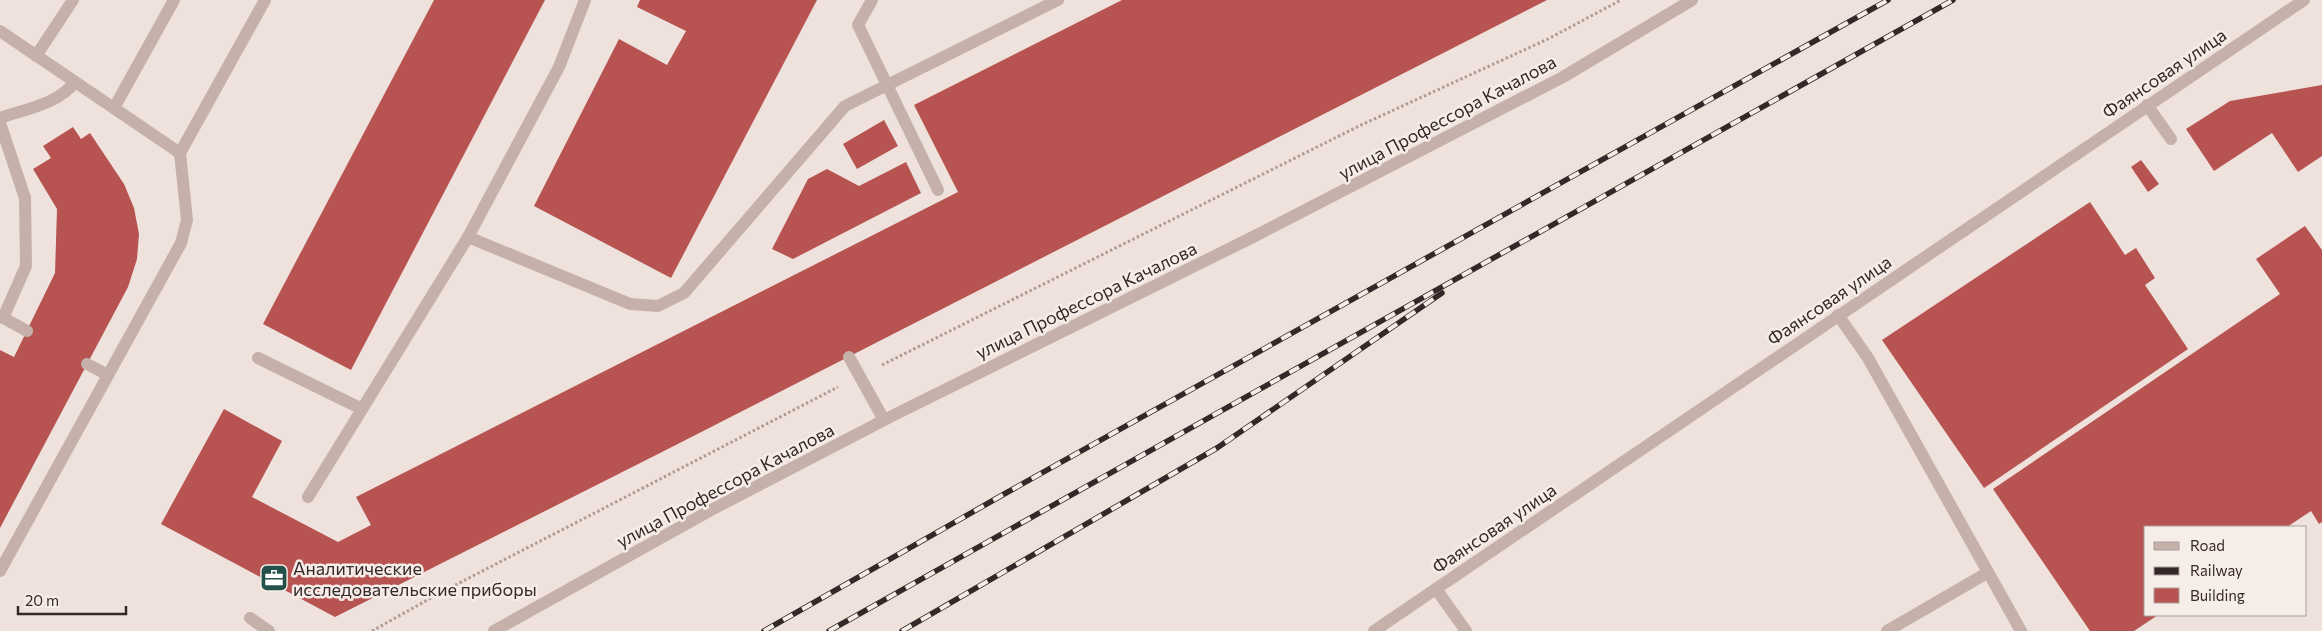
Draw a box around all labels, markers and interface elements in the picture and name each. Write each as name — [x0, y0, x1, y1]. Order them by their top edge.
street label: Фаянсовая улица — [2098, 23, 2230, 123]
street label: улица Профессора Качалова — [1334, 50, 1560, 184]
street label: улица Профессора Качалова — [972, 237, 1200, 363]
street label: Фаянсовая улица — [1763, 250, 1895, 350]
street label: улица Профессора Качалова — [612, 418, 838, 552]
street label: Фаянсовая улица — [1428, 478, 1560, 578]
legend — [2144, 526, 2307, 616]
text: Road — [2190, 536, 2225, 554]
place label: Аналитические исследовательские приборы — [293, 557, 537, 600]
text: Railway — [2190, 561, 2243, 579]
office icon: Аналитические исследовательские приборы — [259, 563, 289, 593]
scale bar — [18, 584, 125, 616]
text: Building — [2190, 586, 2245, 604]
text: 20 m — [25, 591, 59, 609]

